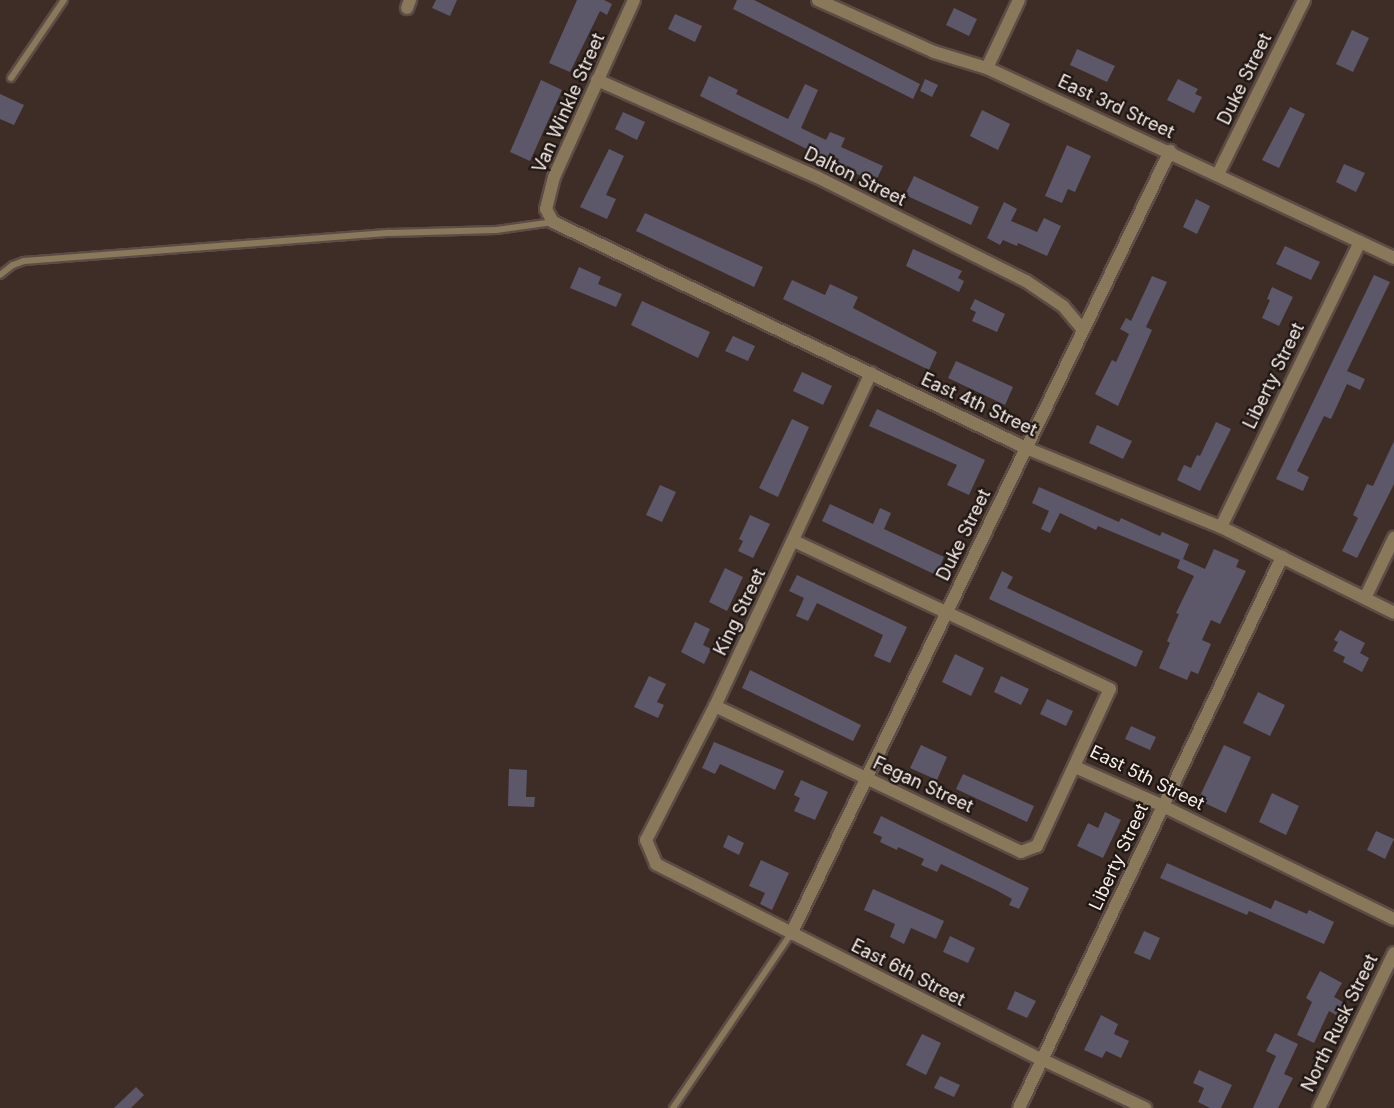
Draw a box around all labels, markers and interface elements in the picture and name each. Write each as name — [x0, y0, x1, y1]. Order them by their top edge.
street label: Van Winkle Street — [529, 30, 609, 176]
street label: Duke Street — [1213, 30, 1277, 128]
street label: East 3rd Street — [1054, 71, 1178, 143]
street label: Dalton Street — [801, 143, 909, 211]
street label: Liberty Street — [1239, 319, 1309, 433]
street label: East 4th Street — [918, 369, 1040, 441]
street label: Duke Street — [932, 486, 996, 584]
street label: King Street — [710, 565, 770, 659]
street label: East 5th Street — [1086, 741, 1208, 815]
street label: Fegan Street — [869, 752, 977, 818]
street label: Liberty Street — [1085, 800, 1153, 914]
street label: East 6th Street — [847, 935, 969, 1011]
street label: North Rusk Street — [1297, 951, 1383, 1095]

